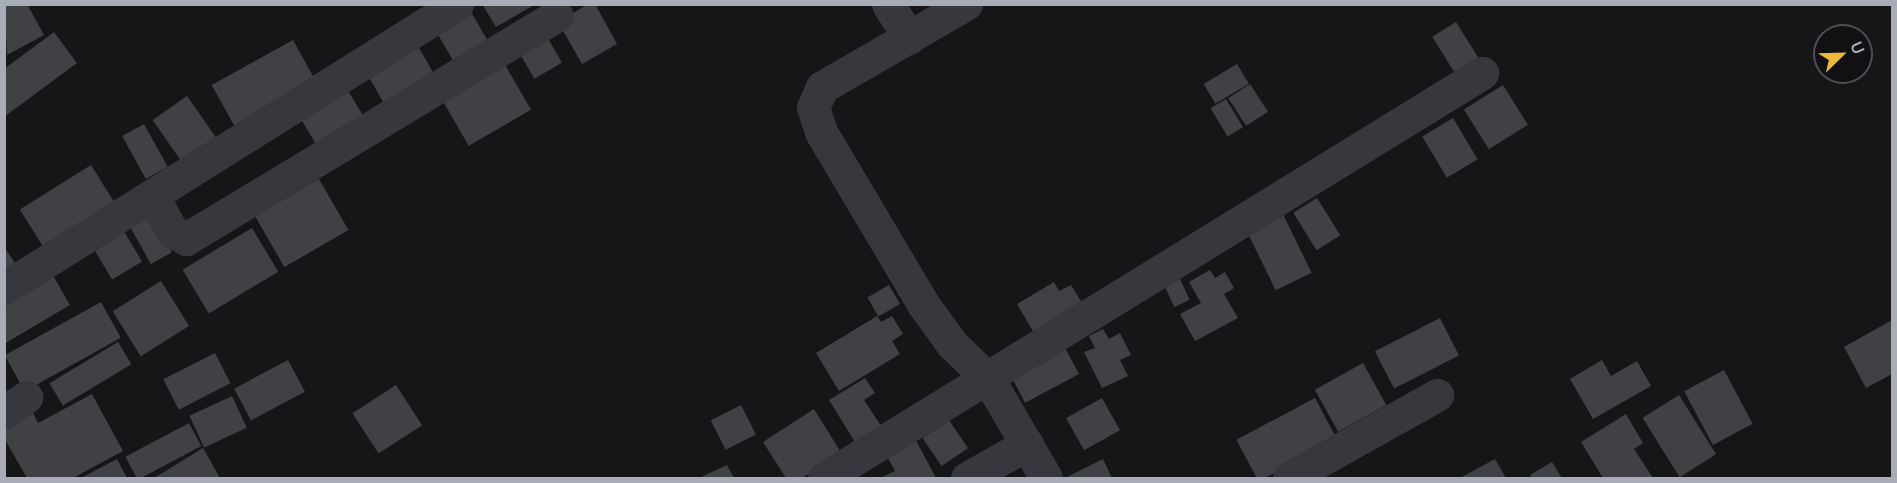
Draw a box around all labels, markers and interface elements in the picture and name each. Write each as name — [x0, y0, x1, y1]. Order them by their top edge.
north arrow — [1813, 24, 1873, 84]
text: U — [1845, 38, 1870, 57]

